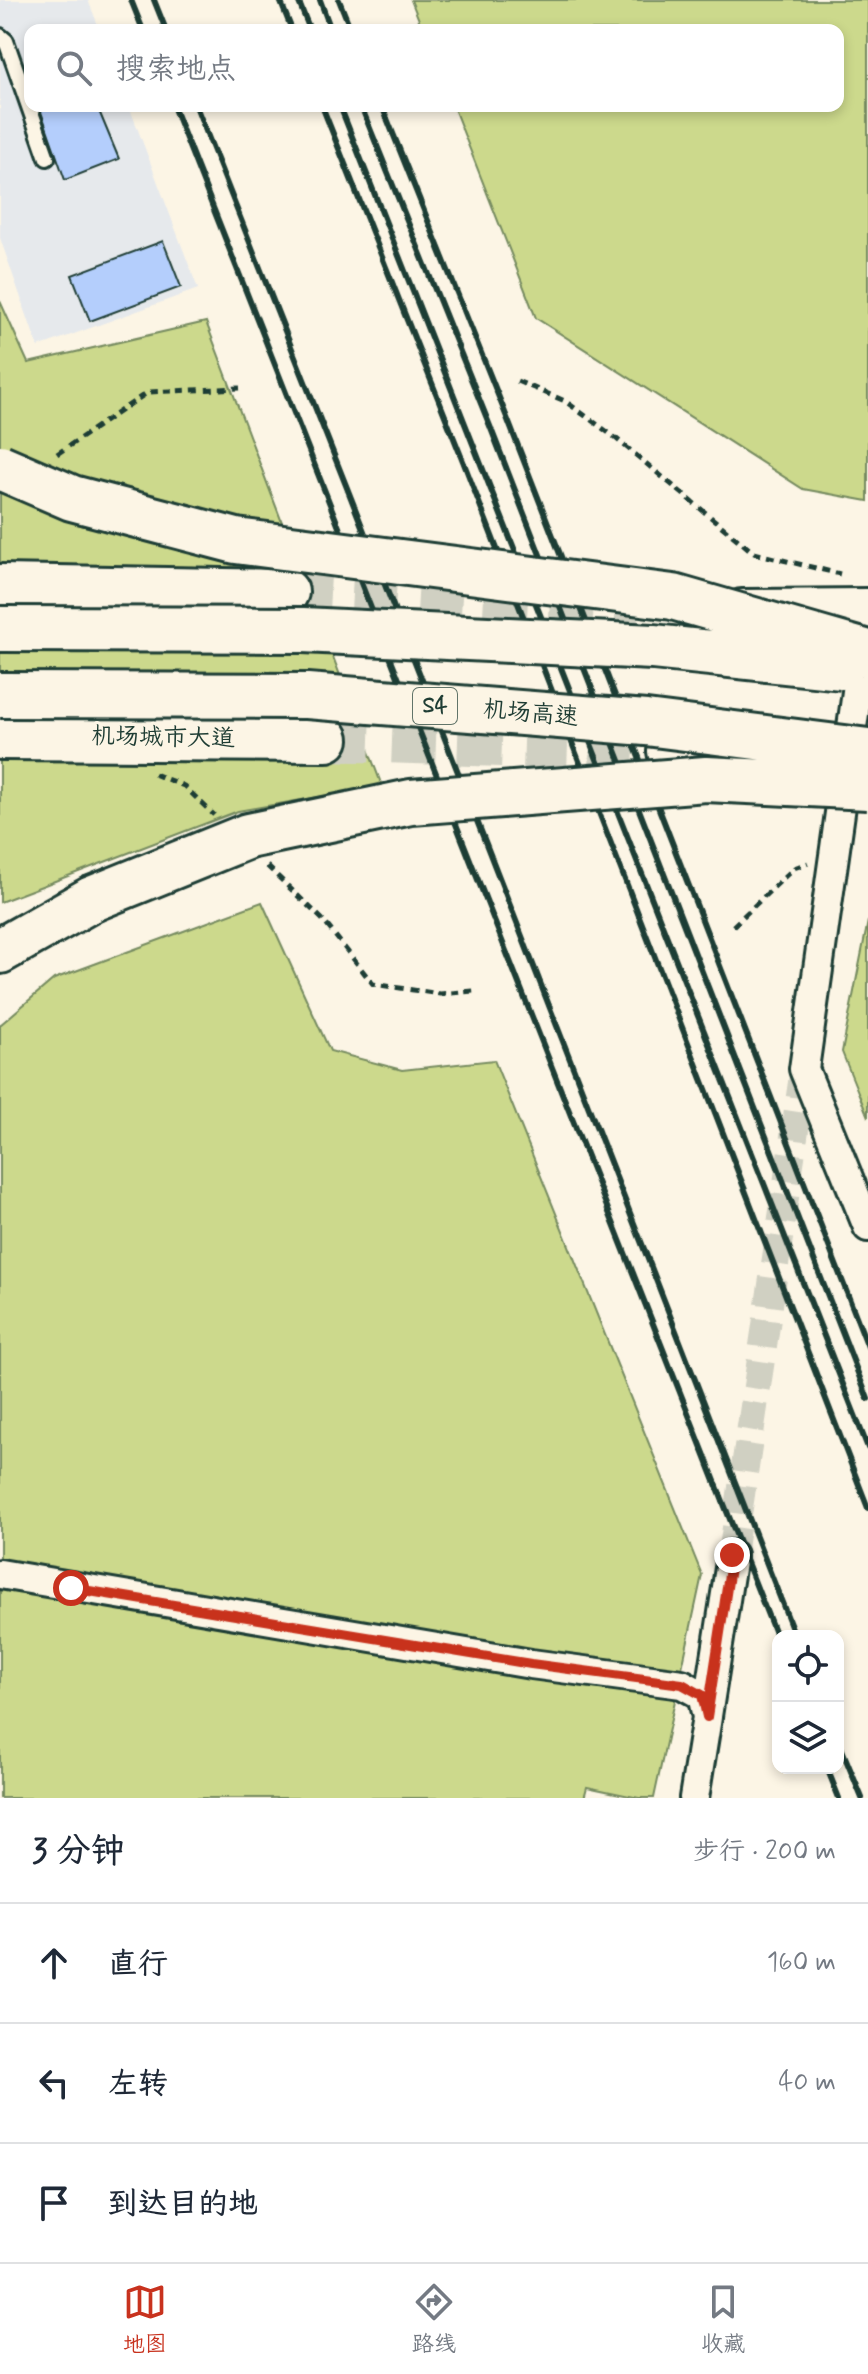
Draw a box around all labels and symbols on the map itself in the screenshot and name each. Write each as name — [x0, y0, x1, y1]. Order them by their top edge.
road number: S4 — [413, 688, 457, 724]
street label: 机场高速 — [482, 694, 580, 734]
street label: 机场城市大道 — [91, 721, 235, 755]
route end — [714, 1537, 750, 1573]
route start — [53, 1570, 89, 1606]

